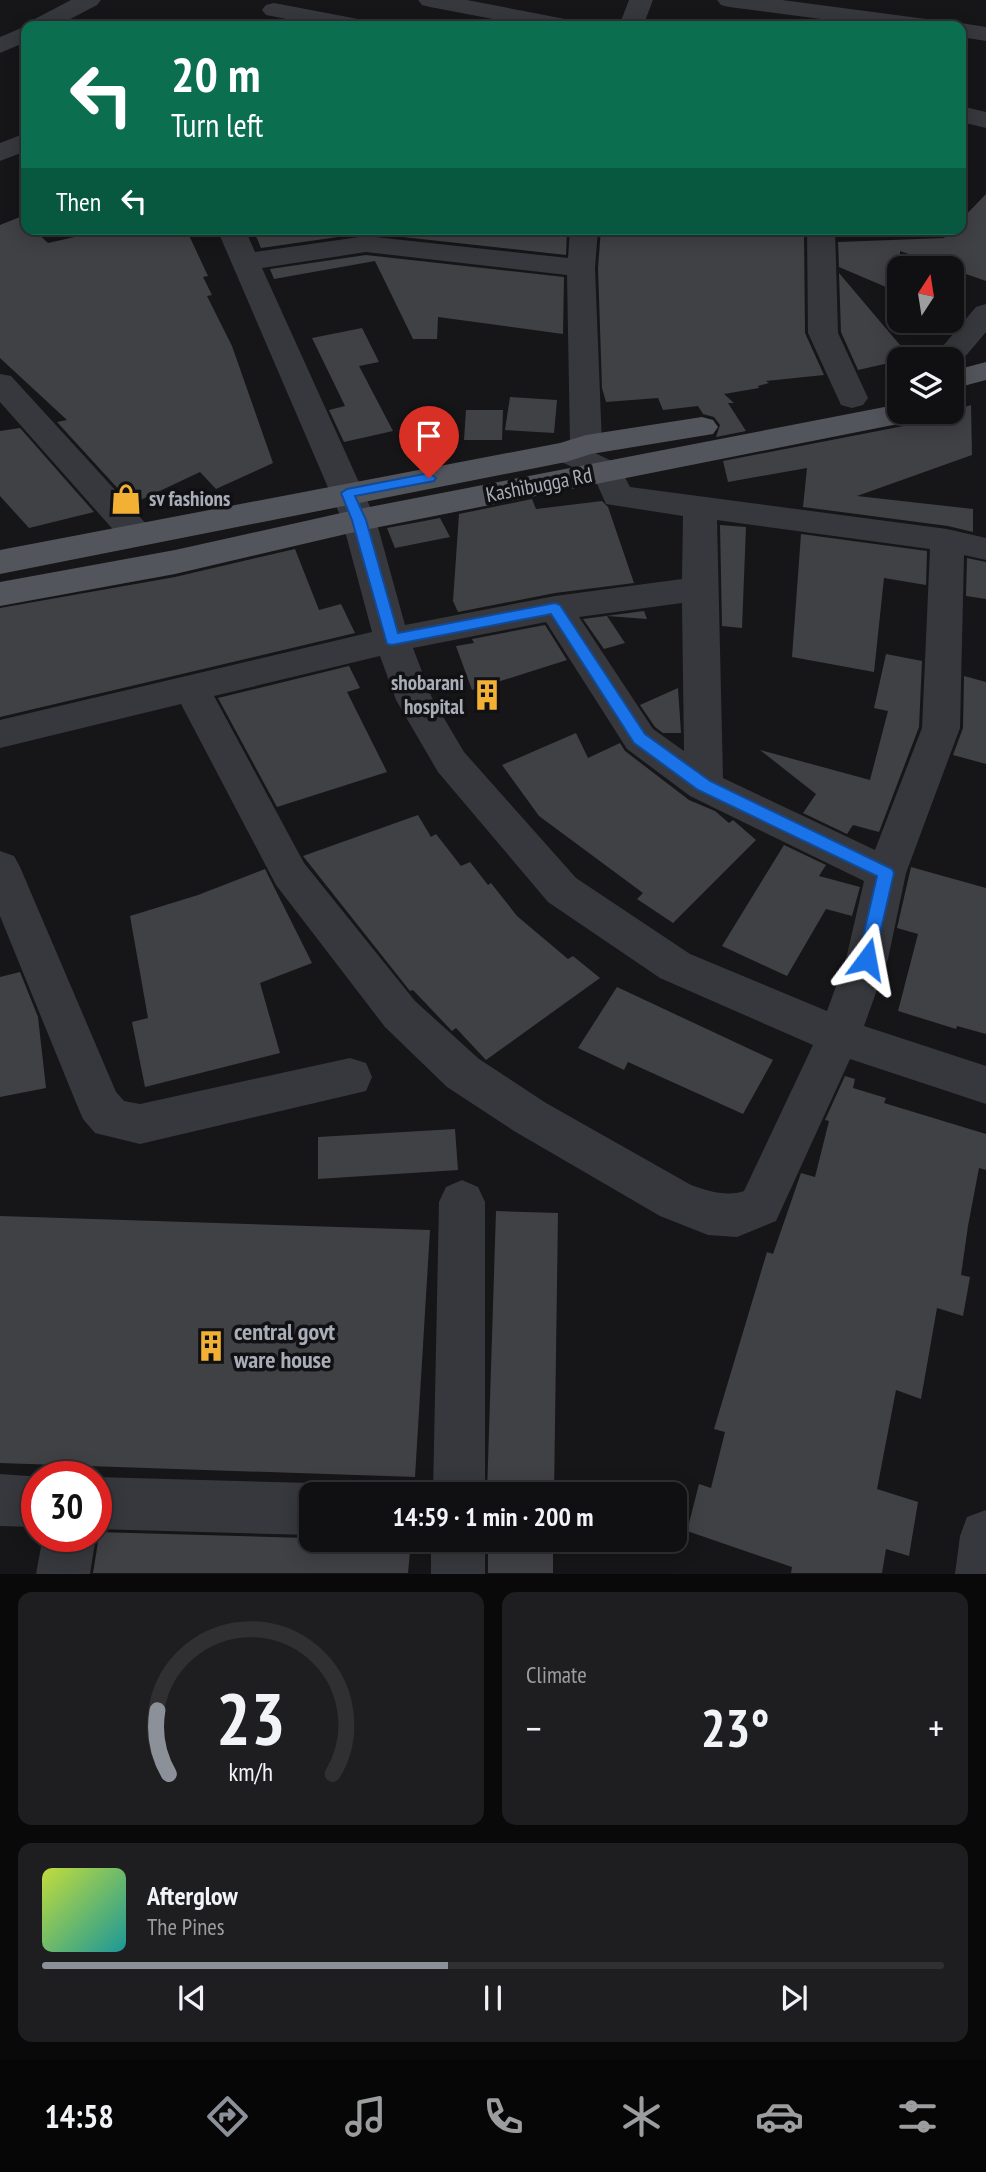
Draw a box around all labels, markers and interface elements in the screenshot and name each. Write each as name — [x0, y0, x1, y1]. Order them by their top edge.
text: 20 m — [171, 42, 260, 106]
icon: left — [56, 49, 147, 140]
text: Turn left — [171, 104, 263, 146]
icon: left — [115, 182, 153, 220]
text: Then — [56, 185, 101, 218]
north arrow — [887, 256, 964, 332]
map controls — [887, 256, 964, 424]
button: layers — [887, 347, 964, 424]
pin — [399, 406, 459, 478]
icon: arrive — [410, 417, 448, 455]
street label: Kashibugga Rd — [484, 461, 594, 508]
shop icon: sv fashions — [109, 482, 143, 516]
place label: sv fashions — [149, 485, 230, 512]
place label: shobarani hospital — [391, 669, 465, 720]
building icon: shobarani hospital — [470, 678, 504, 712]
position arrow — [830, 922, 904, 996]
place label: central govt ware house — [233, 1316, 335, 1375]
building icon: central govt ware house — [194, 1329, 228, 1363]
speed limit sign: 30 — [21, 1461, 112, 1552]
text: 14:59 · 1 min · 200 m — [393, 1500, 593, 1533]
text: Climate — [526, 1660, 587, 1689]
text: 23 — [216, 1671, 286, 1765]
text: 23° — [701, 1694, 769, 1761]
text: − — [526, 1703, 542, 1752]
text: + — [928, 1703, 944, 1752]
text: km/h — [229, 1756, 273, 1788]
text: Afterglow — [147, 1879, 238, 1912]
text: The Pines — [147, 1912, 225, 1941]
icon: previous — [173, 1979, 211, 2017]
icon: pause — [474, 1979, 512, 2017]
icon: next — [775, 1979, 813, 2017]
icon: directions — [203, 2092, 252, 2141]
icon: music — [341, 2092, 390, 2141]
icon: phone — [479, 2092, 528, 2141]
icon: climate — [617, 2092, 666, 2141]
icon: car — [755, 2092, 804, 2141]
icon: filters — [893, 2092, 942, 2141]
text: 14:58 — [44, 2095, 114, 2137]

